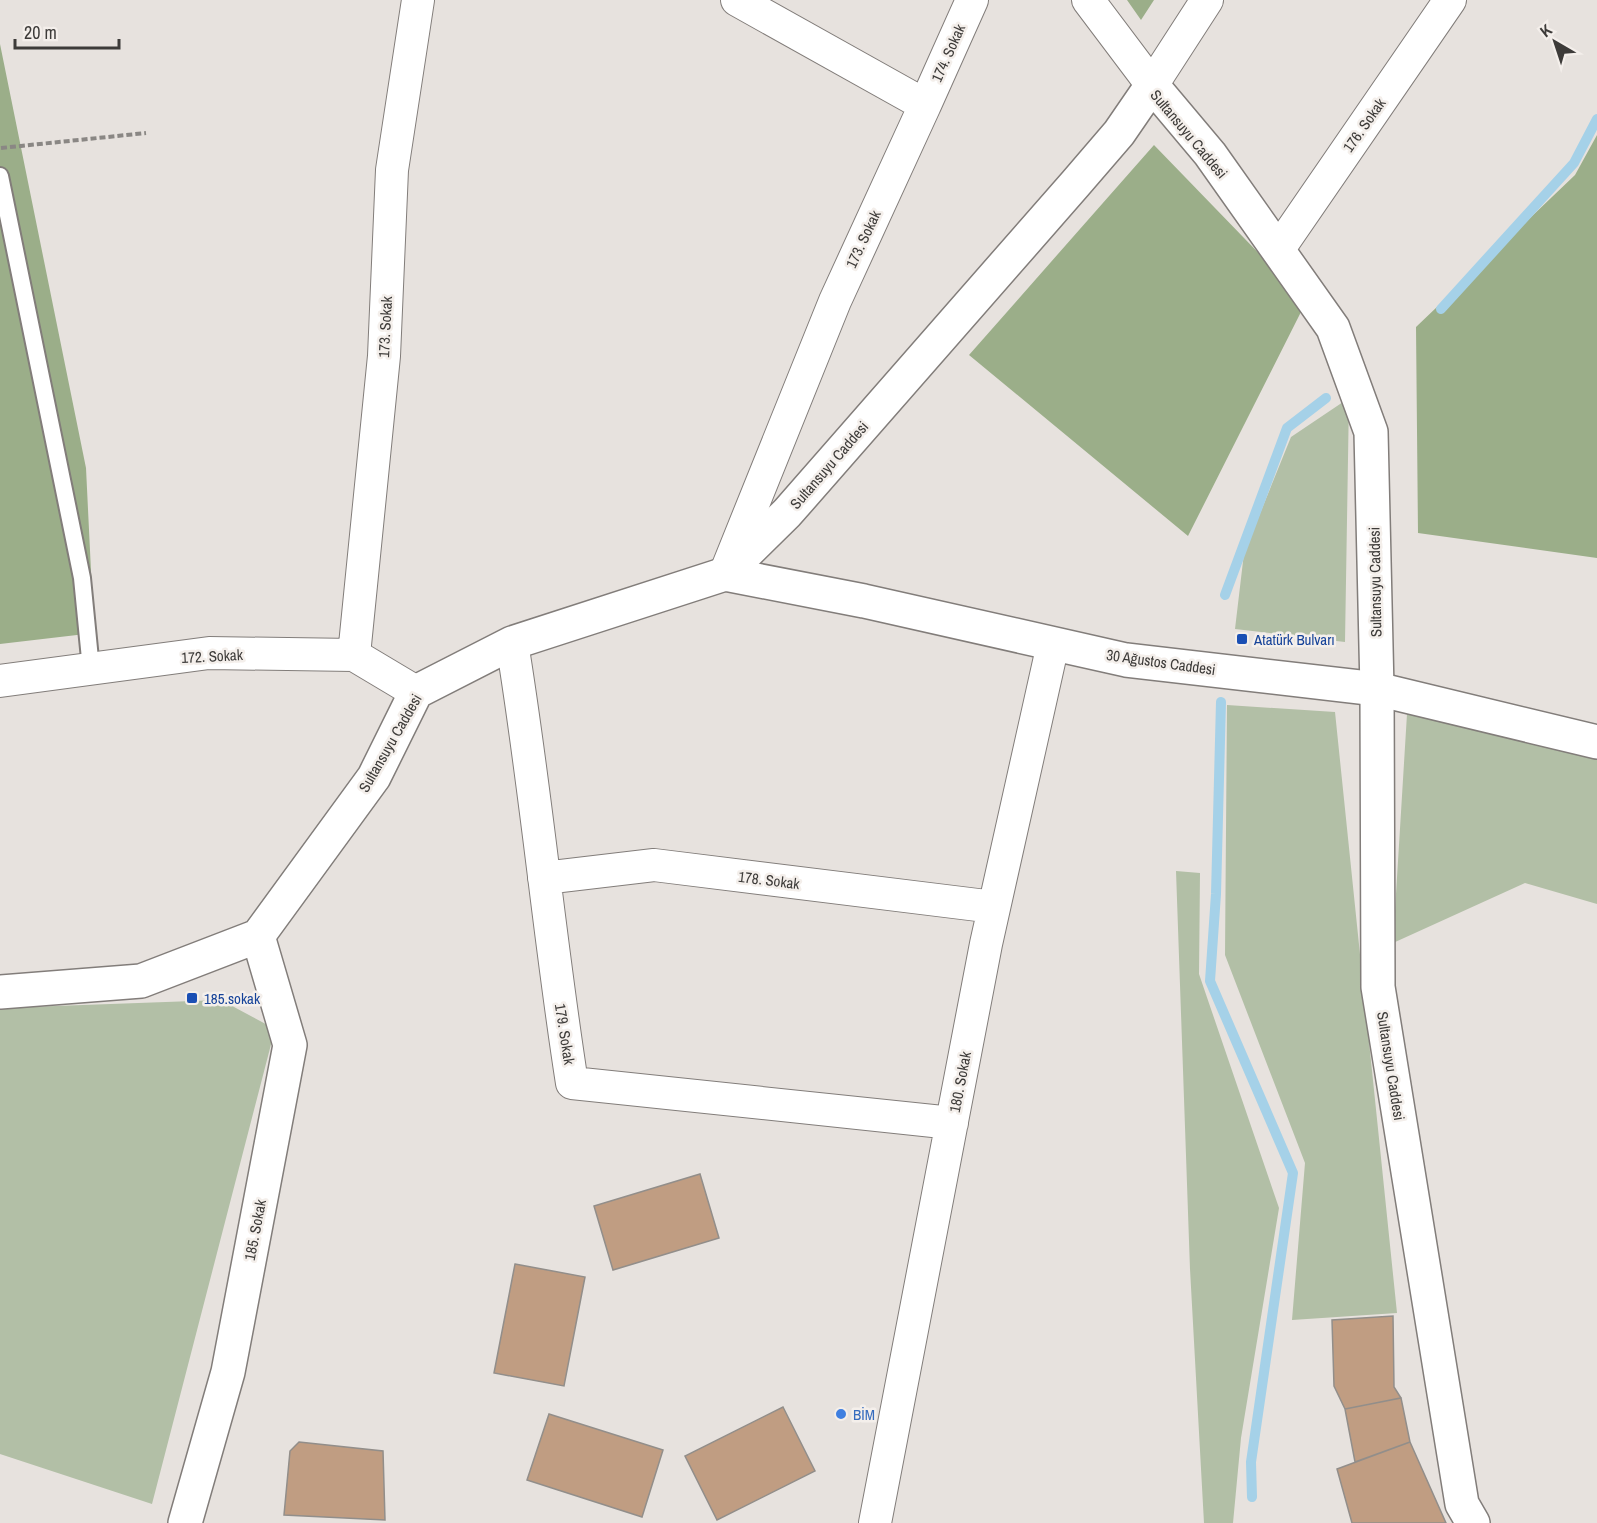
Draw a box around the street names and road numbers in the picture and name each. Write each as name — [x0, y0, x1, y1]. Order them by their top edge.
street label: 174. Sokak — [926, 20, 970, 85]
street label: Sultansuyu Caddesi — [1146, 85, 1232, 183]
street label: 176. Sokak — [1338, 93, 1391, 156]
street label: 173. Sokak — [840, 206, 886, 271]
street label: 173. Sokak — [373, 295, 397, 358]
street label: Sultansuyu Caddesi — [785, 417, 873, 513]
street label: Sultansuyu Caddesi — [1364, 527, 1386, 637]
street label: 172. Sokak — [181, 644, 244, 668]
street label: 30 Ağustos Caddesi — [1105, 644, 1217, 680]
street label: Sultansuyu Caddesi — [353, 690, 427, 796]
street label: 178. Sokak — [737, 866, 802, 894]
street label: 179. Sokak — [550, 1002, 580, 1067]
street label: Sultansuyu Caddesi — [1372, 1010, 1410, 1122]
street label: 180. Sokak — [944, 1049, 976, 1114]
street label: 185. Sokak — [239, 1197, 271, 1262]

